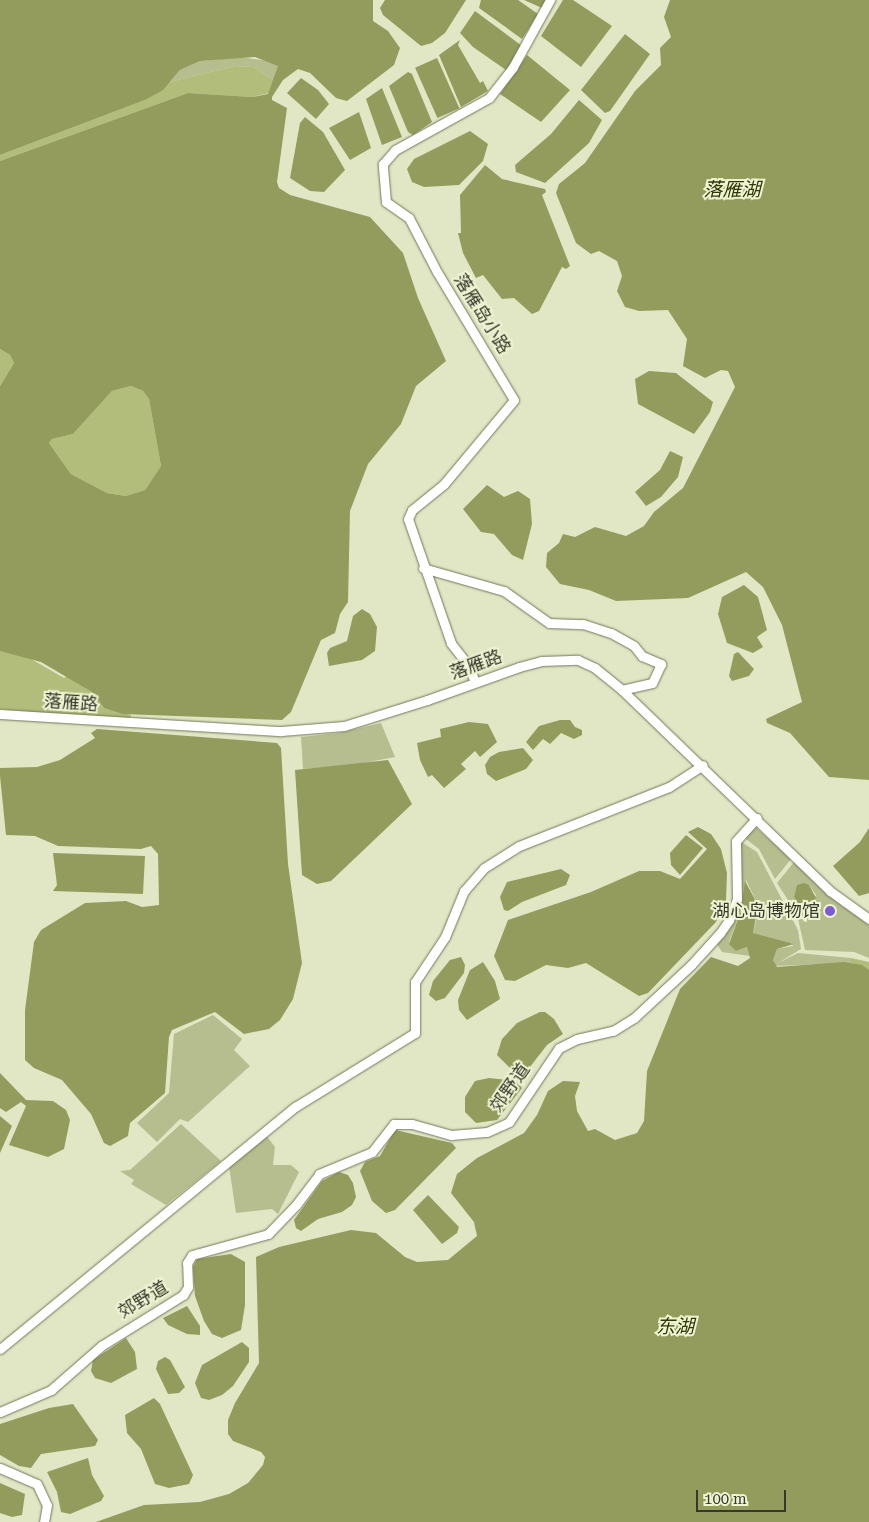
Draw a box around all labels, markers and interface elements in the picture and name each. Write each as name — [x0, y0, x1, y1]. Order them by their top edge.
water label: 落雁湖 — [704, 179, 760, 201]
street label: 落雁岛小路 — [449, 270, 515, 358]
street label: 落雁路 — [447, 646, 505, 684]
street label: 落雁路 — [43, 690, 99, 716]
place label: 湖心岛博物馆 — [712, 900, 820, 922]
marker: 湖心岛博物馆 — [824, 905, 836, 917]
street label: 郊野道 — [486, 1060, 534, 1116]
street label: 郊野道 — [114, 1277, 172, 1323]
water label: 东湖 — [656, 1316, 694, 1338]
scale bar — [699, 1480, 789, 1512]
text: 100 m — [704, 1490, 747, 1508]

